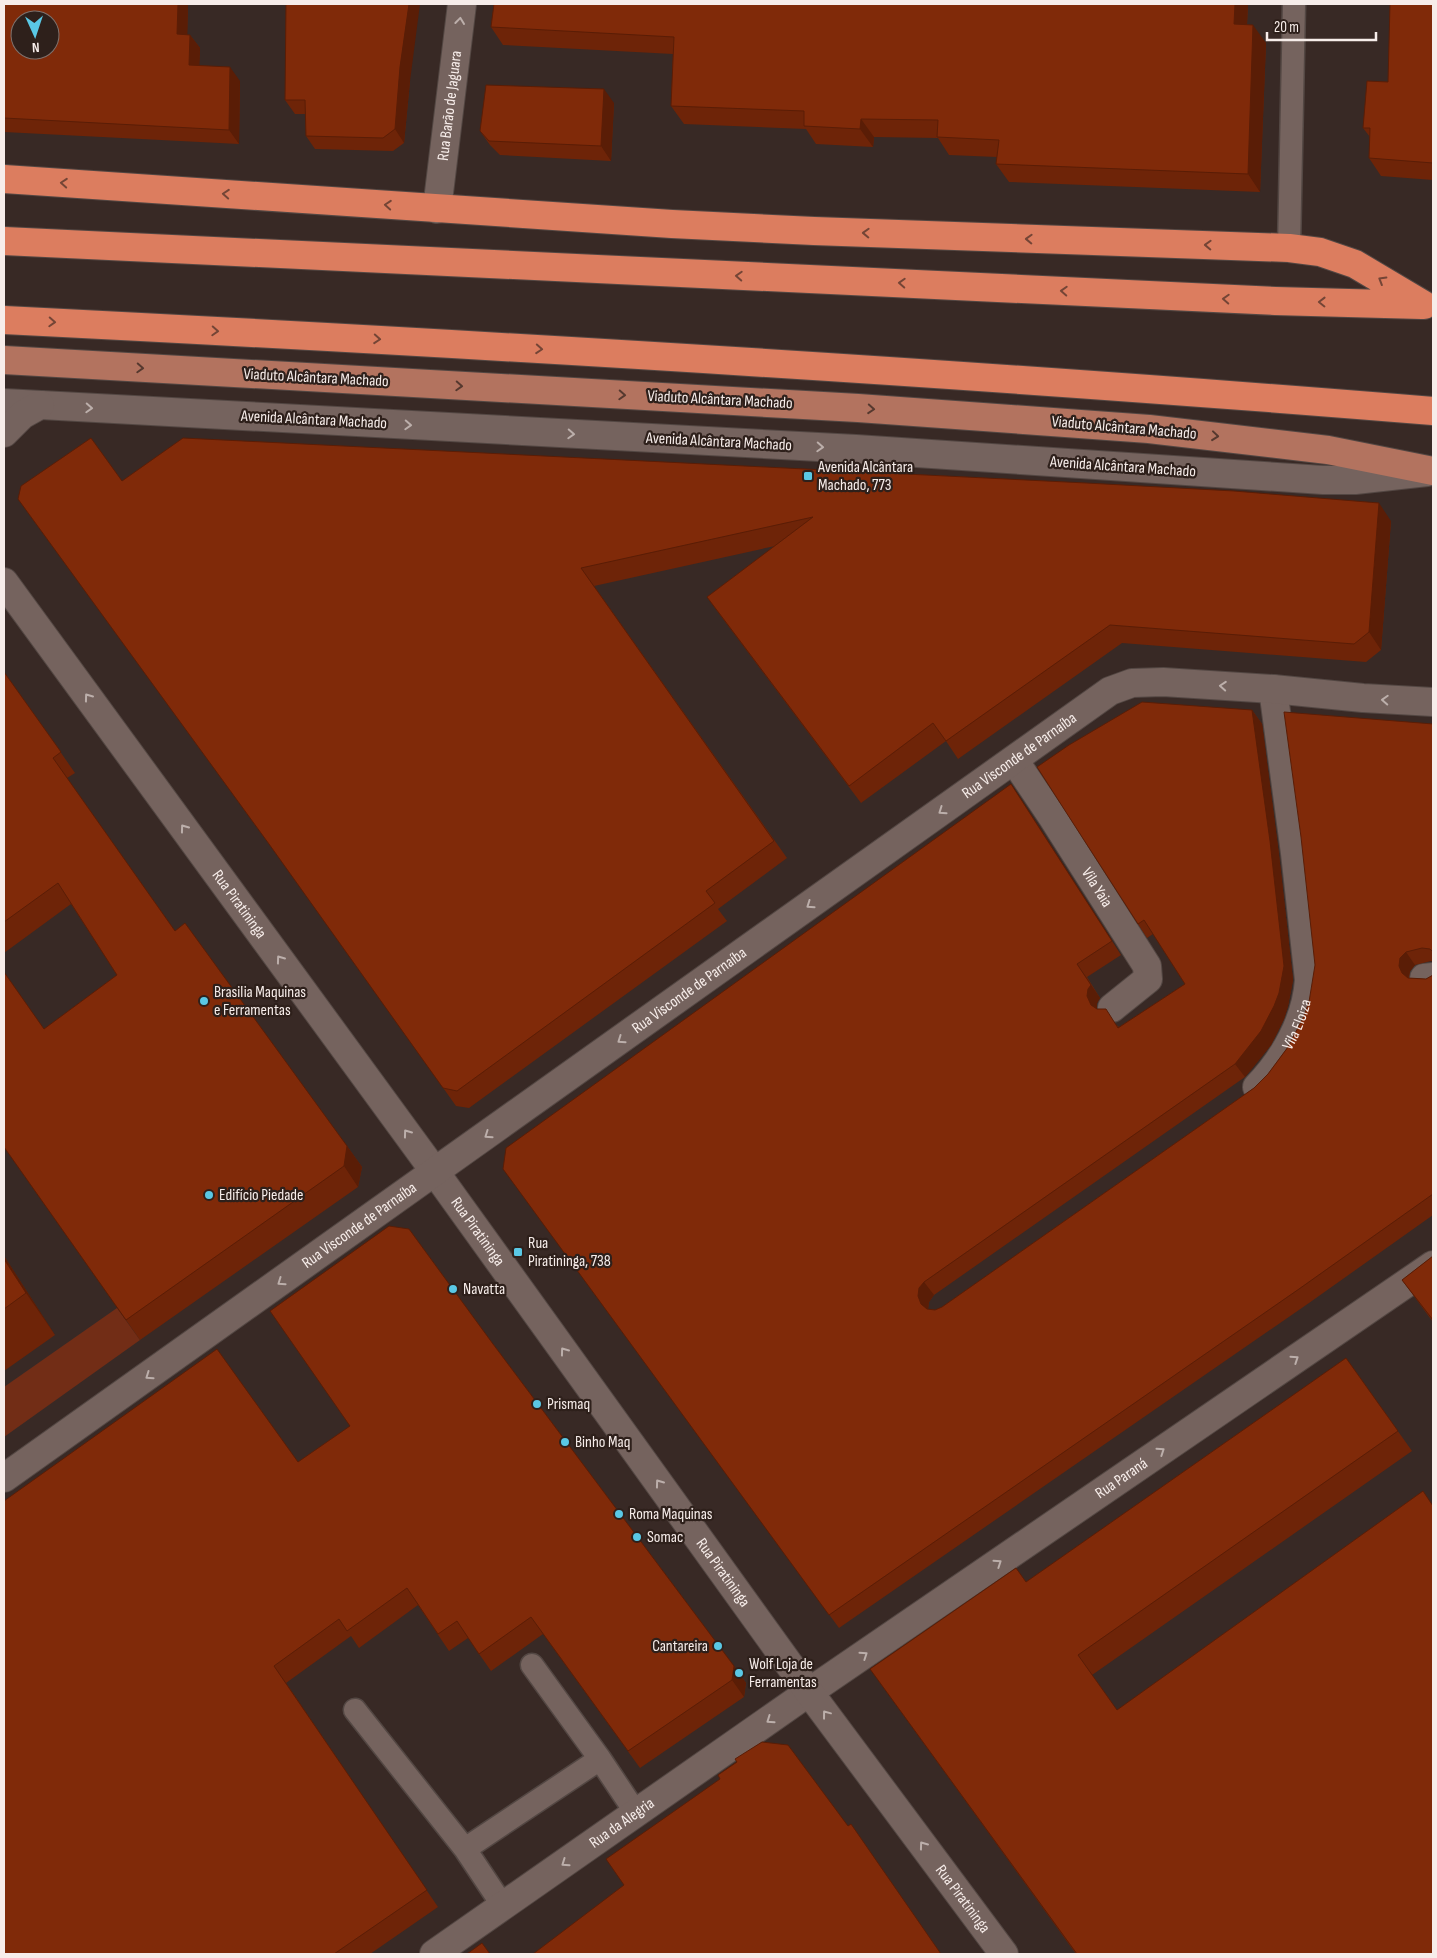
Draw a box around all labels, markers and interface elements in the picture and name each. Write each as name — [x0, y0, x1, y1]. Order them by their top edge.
north arrow — [10, 10, 60, 60]
scale bar — [1267, 10, 1376, 42]
one-way arrow — [454, 17, 465, 25]
text: 20 m — [1274, 18, 1299, 37]
text: N — [31, 39, 40, 56]
street label: Rua Barão de Jaguara — [433, 50, 466, 162]
one-way arrow — [60, 178, 68, 189]
one-way arrow — [222, 189, 230, 200]
one-way arrow — [384, 200, 392, 211]
one-way arrow — [862, 228, 870, 239]
one-way arrow — [1024, 234, 1032, 244]
one-way arrow — [1204, 240, 1212, 251]
one-way arrow — [735, 270, 743, 281]
one-way arrow — [1378, 276, 1387, 286]
one-way arrow — [897, 278, 905, 289]
one-way arrow — [1060, 286, 1068, 296]
one-way arrow — [1222, 293, 1230, 304]
one-way arrow — [1318, 297, 1326, 307]
one-way arrow — [49, 317, 57, 328]
one-way arrow — [211, 325, 219, 336]
one-way arrow — [373, 334, 381, 345]
one-way arrow — [535, 344, 543, 355]
one-way arrow — [136, 362, 144, 373]
street label: Viaduto Alcântara Machado — [243, 365, 389, 391]
one-way arrow — [456, 380, 464, 391]
street label: Viaduto Alcântara Machado — [647, 387, 793, 413]
one-way arrow — [618, 389, 626, 400]
one-way arrow — [86, 403, 93, 413]
one-way arrow — [867, 403, 875, 414]
street label: Avenida Alcântara Machado — [240, 407, 387, 433]
street label: Viaduto Alcântara Machado — [1051, 412, 1197, 444]
one-way arrow — [405, 420, 413, 431]
one-way arrow — [567, 428, 575, 439]
street label: Avenida Alcântara Machado — [645, 429, 792, 455]
one-way arrow — [1211, 430, 1219, 441]
one-way arrow — [817, 442, 825, 453]
street label: Avenida Alcântara Machado — [1048, 452, 1197, 482]
place label: Avenida Alcântara Machado, 773 — [817, 458, 913, 495]
marker: Avenida Alcântara Machado, 773 — [802, 470, 814, 482]
one-way arrow — [1218, 680, 1226, 691]
one-way arrow — [85, 693, 94, 703]
one-way arrow — [1380, 694, 1388, 705]
street label: Rua Visconde de Parnaíba — [958, 708, 1080, 803]
one-way arrow — [939, 805, 948, 814]
one-way arrow — [181, 824, 190, 834]
street label: Vila Yaia — [1077, 864, 1117, 911]
street label: Rua Piratininga — [208, 866, 271, 942]
one-way arrow — [807, 900, 816, 908]
street label: Rua Visconde de Parnaíba — [628, 943, 750, 1038]
one-way arrow — [277, 956, 286, 965]
place label: Brasilia Maquinas e Ferramentas — [214, 983, 306, 1020]
marker: Brasilia Maquinas e Ferramentas — [198, 995, 210, 1007]
street label: Vila Eloiza — [1278, 997, 1315, 1053]
one-way arrow — [617, 1034, 627, 1043]
one-way arrow — [404, 1129, 413, 1139]
one-way arrow — [485, 1129, 494, 1138]
street label: Rua Visconde de Parnaíba — [298, 1178, 420, 1272]
place label: Edifício Piedade — [219, 1186, 303, 1205]
marker: Edifício Piedade — [203, 1189, 215, 1201]
street label: Rua Piratininga — [447, 1194, 509, 1270]
place label: Rua Piratininga, 738 — [528, 1234, 611, 1271]
marker: Rua Piratininga, 738 — [512, 1246, 524, 1258]
one-way arrow — [278, 1276, 287, 1285]
place label: Navatta — [463, 1280, 505, 1299]
marker: Navatta — [447, 1283, 459, 1295]
one-way arrow — [561, 1347, 570, 1357]
one-way arrow — [1289, 1356, 1299, 1365]
one-way arrow — [145, 1370, 155, 1379]
place label: Prismaq — [547, 1395, 590, 1414]
marker: Prismaq — [531, 1398, 543, 1410]
place label: Binho Maq — [575, 1433, 630, 1452]
marker: Binho Maq — [559, 1436, 571, 1448]
one-way arrow — [1155, 1448, 1165, 1457]
street label: Rua Paraná — [1092, 1454, 1151, 1503]
one-way arrow — [656, 1479, 665, 1489]
place label: Roma Maquinas — [629, 1505, 713, 1524]
marker: Roma Maquinas — [613, 1508, 625, 1520]
place label: Somac — [647, 1528, 683, 1547]
marker: Somac — [631, 1531, 643, 1543]
street label: Rua Piratininga — [692, 1534, 754, 1611]
one-way arrow — [992, 1560, 1002, 1569]
place label: Cantareira — [652, 1637, 708, 1656]
marker: Cantareira — [712, 1640, 724, 1652]
one-way arrow — [858, 1652, 868, 1661]
place label: Wolf Loja de Ferramentas — [749, 1655, 817, 1692]
marker: Wolf Loja de Ferramentas — [733, 1667, 745, 1679]
one-way arrow — [823, 1710, 832, 1720]
one-way arrow — [766, 1714, 775, 1723]
street label: Rua da Alegria — [586, 1794, 658, 1852]
one-way arrow — [920, 1842, 928, 1851]
one-way arrow — [561, 1857, 570, 1866]
street label: Rua Piratininga — [931, 1861, 994, 1937]

